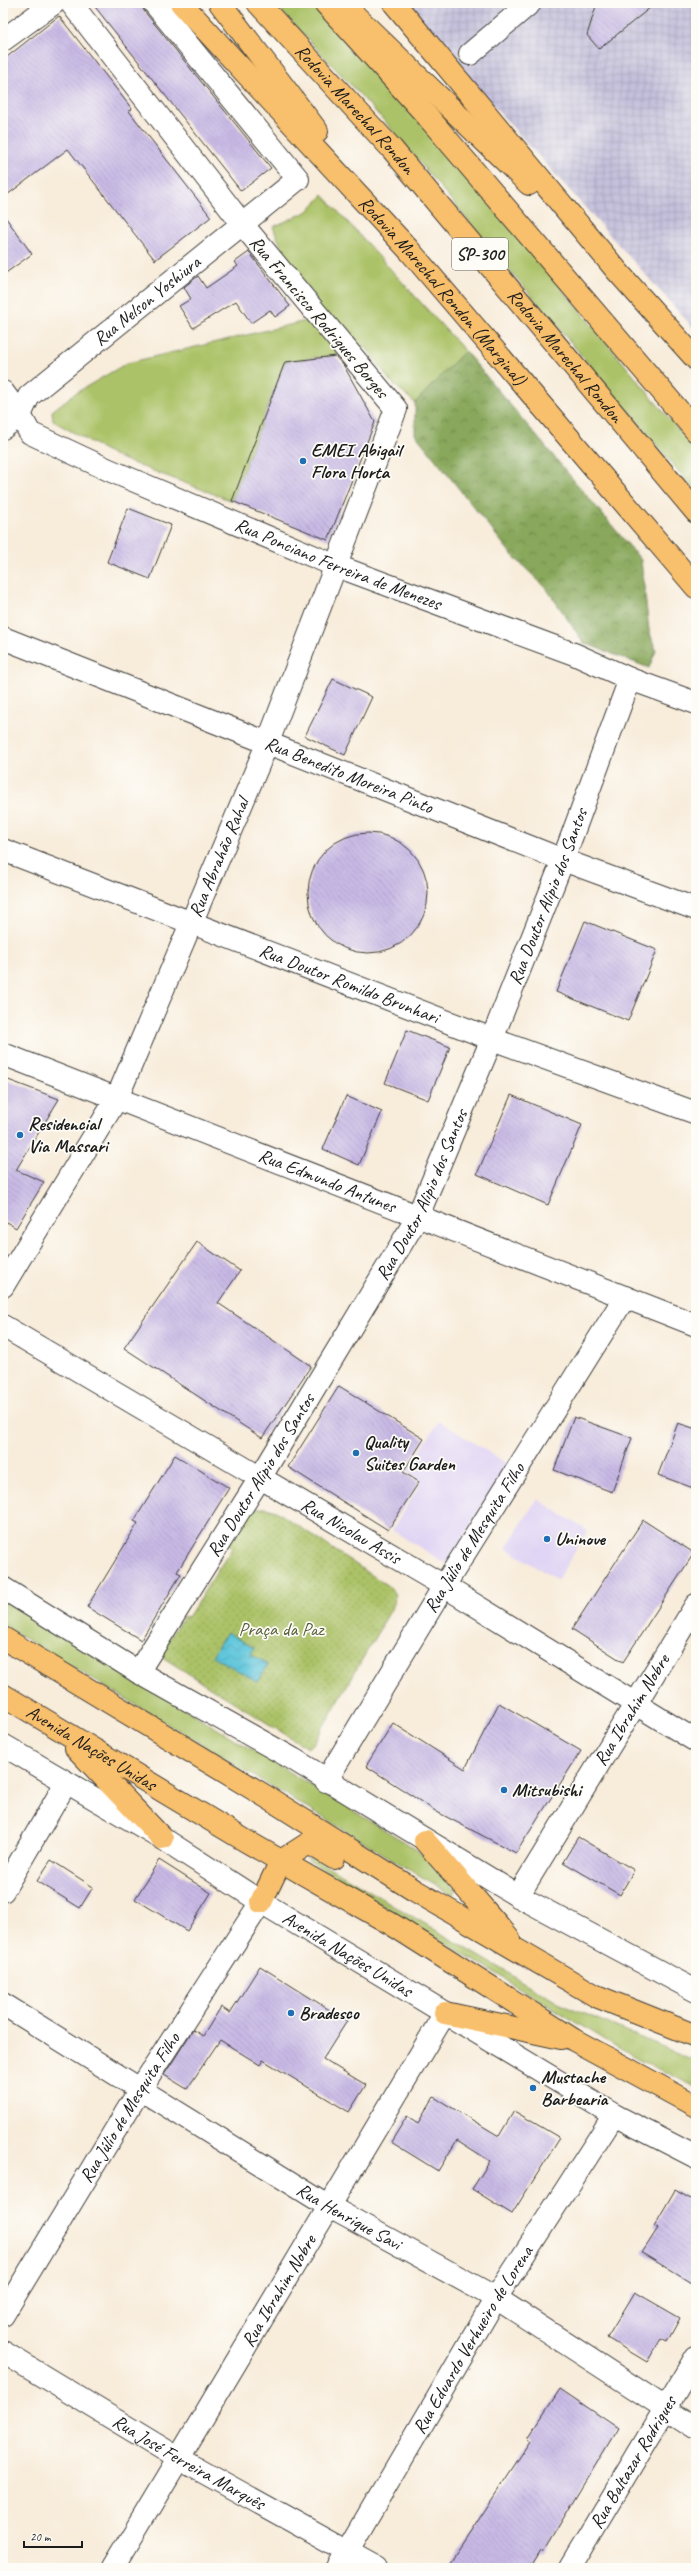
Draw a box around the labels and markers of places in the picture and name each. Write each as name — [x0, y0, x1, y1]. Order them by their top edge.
place label: EMEI Abigail Flora Horta — [311, 438, 405, 484]
marker: EMEI Abigail Flora Horta — [298, 456, 308, 466]
place label: Residencial Via Massari — [28, 1112, 110, 1158]
marker: Residencial Via Massari — [15, 1130, 25, 1140]
place label: Quality Suites Garden — [364, 1430, 455, 1476]
marker: Quality Suites Garden — [351, 1448, 361, 1458]
place label: Uninove — [555, 1527, 606, 1551]
marker: Uninove — [542, 1534, 552, 1544]
place label: Mitsubishi — [512, 1778, 583, 1802]
marker: Mitsubishi — [499, 1785, 509, 1795]
place label: Bradesco — [299, 2001, 360, 2025]
marker: Bradesco — [286, 2008, 296, 2018]
place label: Mustache Barbearia — [541, 2065, 609, 2111]
marker: Mustache Barbearia — [528, 2083, 538, 2093]

